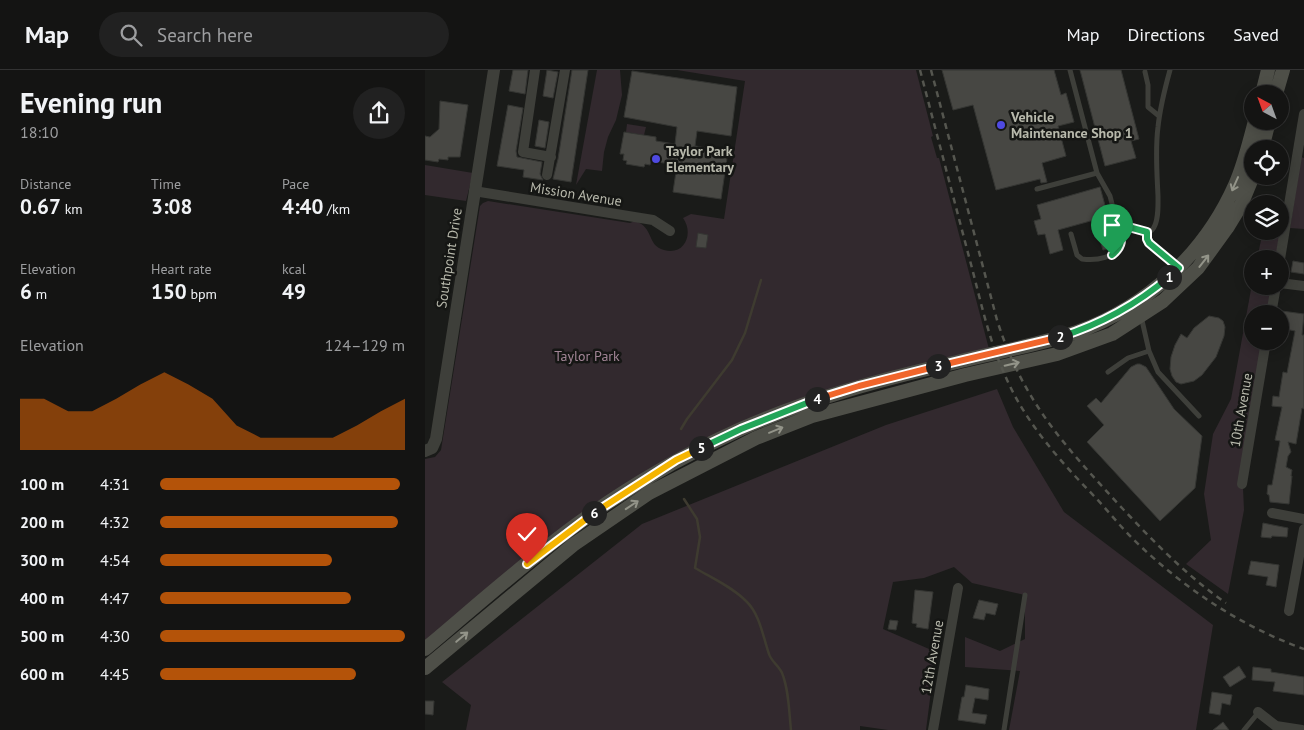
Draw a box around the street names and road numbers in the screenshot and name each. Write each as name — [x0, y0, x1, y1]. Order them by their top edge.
street label: Mission Avenue — [529, 178, 623, 210]
street label: Southpoint Drive — [432, 207, 466, 309]
street label: 10th Avenue — [1226, 372, 1256, 448]
street label: 12th Avenue — [917, 619, 947, 695]

